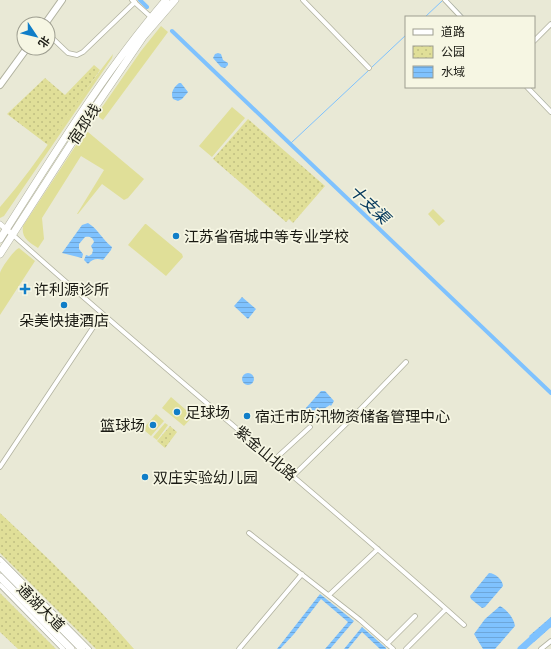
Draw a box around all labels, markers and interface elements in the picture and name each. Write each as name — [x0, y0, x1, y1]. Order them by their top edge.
north arrow — [16, 16, 56, 56]
legend — [405, 16, 535, 88]
text: 道路 — [441, 24, 465, 39]
text: 北 — [35, 33, 53, 50]
text: 公园 — [441, 44, 465, 59]
text: 水域 — [441, 64, 465, 79]
street label: 宿邳线 — [64, 100, 104, 148]
water label: 十支渠 — [346, 180, 396, 229]
place label: 江苏省宿城中等专业学校 — [184, 227, 349, 246]
marker: 江苏省宿城中等专业学校 — [171, 231, 181, 241]
place label: 许利源诊所 — [34, 280, 109, 299]
marker: 许利源诊所 — [19, 283, 31, 295]
marker: 朵美快捷酒店 — [59, 300, 69, 310]
place label: 朵美快捷酒店 — [19, 311, 109, 330]
place label: 足球场 — [185, 403, 230, 422]
marker: 足球场 — [172, 407, 182, 417]
place label: 宿迁市防汛物资储备管理中心 — [255, 407, 450, 426]
marker: 宿迁市防汛物资储备管理中心 — [242, 411, 252, 421]
place label: 篮球场 — [100, 416, 145, 435]
marker: 篮球场 — [148, 420, 158, 430]
street label: 紫金山北路 — [231, 422, 301, 484]
place label: 双庄实验幼儿园 — [153, 468, 258, 487]
marker: 双庄实验幼儿园 — [140, 472, 150, 482]
street label: 通湖大道 — [13, 579, 69, 635]

